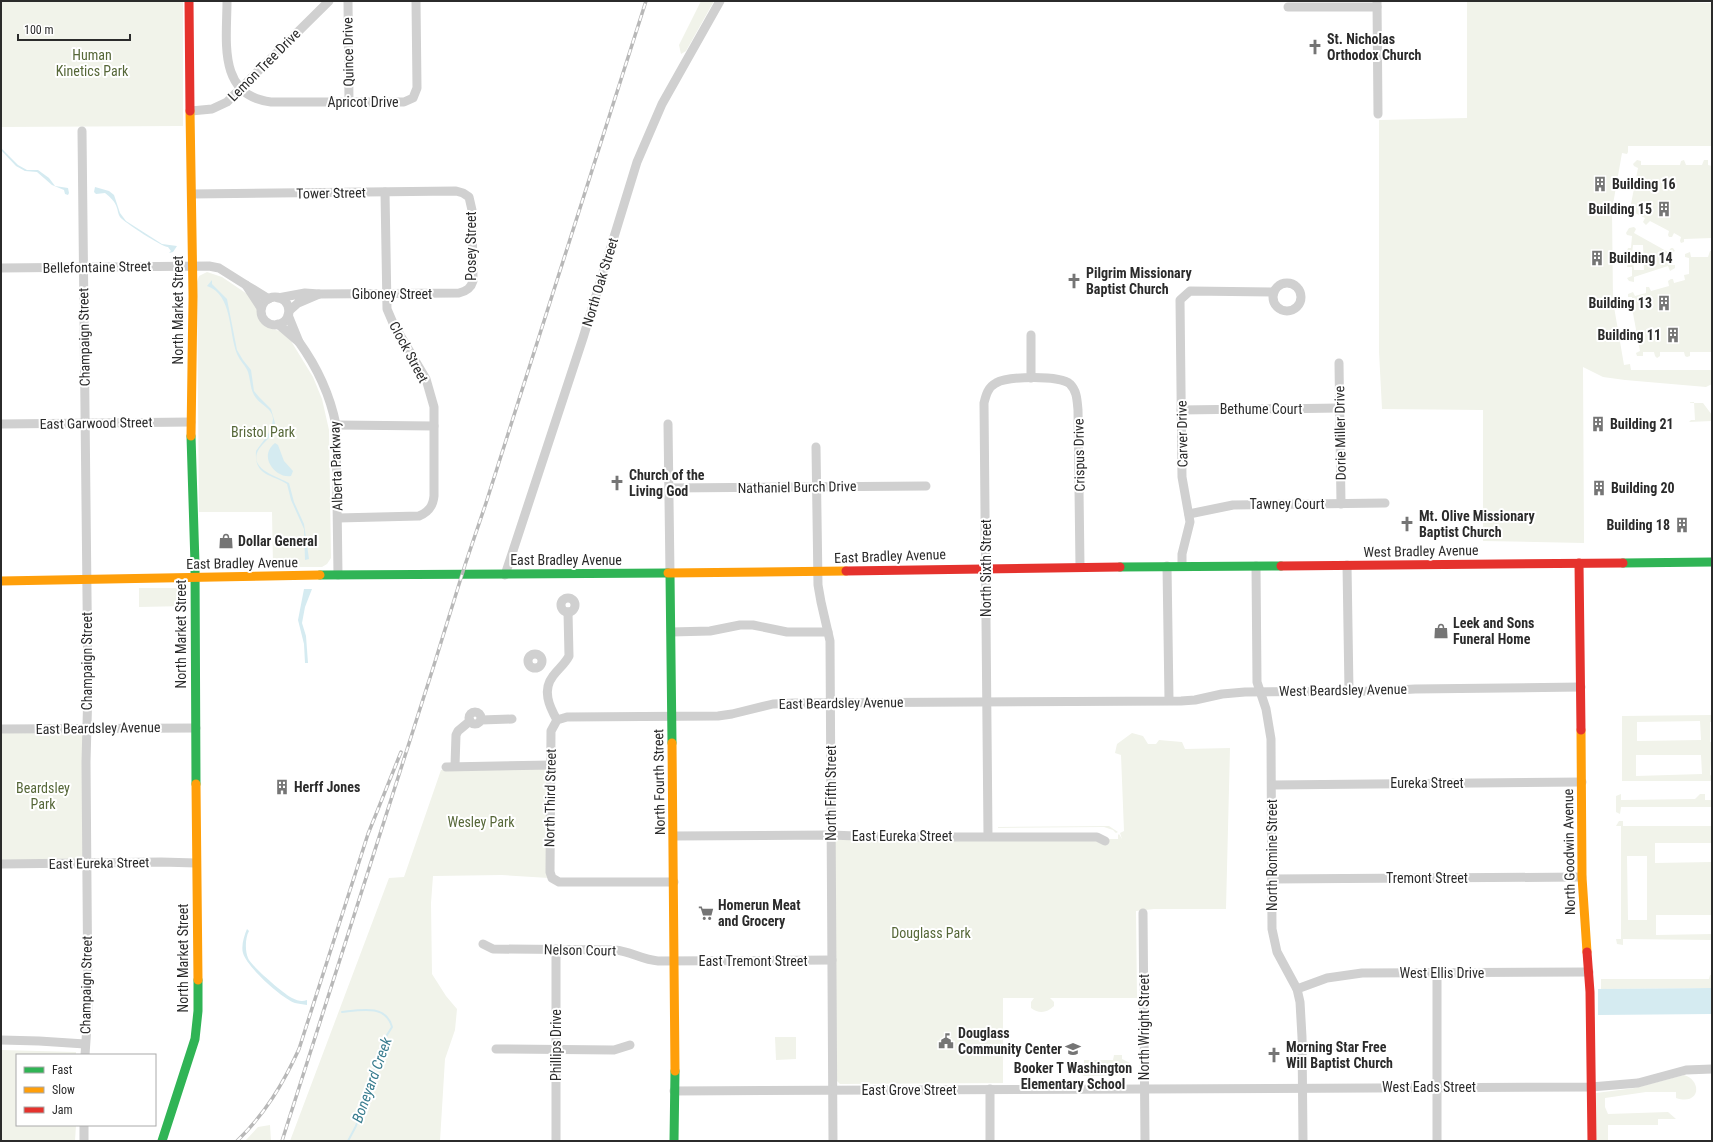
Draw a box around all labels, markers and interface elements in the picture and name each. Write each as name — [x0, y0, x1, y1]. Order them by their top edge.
scale bar — [18, 16, 130, 42]
street label: Quince Drive — [339, 17, 357, 87]
text: 100 m — [24, 23, 54, 37]
street label: Lemon Tree Drive — [225, 25, 304, 104]
place label: St. Nicholas Orthodox Church — [1327, 31, 1422, 63]
church icon: St. Nicholas Orthodox Church — [1306, 38, 1324, 56]
park label: Human Kinetics Park — [56, 47, 129, 79]
street label: Apricot Drive — [327, 94, 399, 110]
building icon: Building 16 — [1591, 175, 1609, 193]
place label: Building 16 — [1612, 176, 1676, 192]
street label: Tower Street — [296, 184, 366, 202]
building icon: Building 15 — [1655, 200, 1673, 218]
place label: Building 15 — [1588, 201, 1652, 217]
street label: Posey Street — [463, 211, 479, 281]
street label: North Oak Street — [579, 236, 621, 328]
building icon: Building 14 — [1588, 249, 1606, 267]
place label: Building 14 — [1609, 250, 1673, 266]
street label: North Market Street — [170, 256, 186, 364]
street label: Bellefontaine Street — [42, 258, 152, 276]
place label: Pilgrim Missionary Baptist Church — [1086, 265, 1192, 297]
church icon: Pilgrim Missionary Baptist Church — [1065, 272, 1083, 290]
street label: Giboney Street — [352, 286, 432, 302]
street label: Champaign Street — [75, 288, 93, 386]
building icon: Building 13 — [1655, 294, 1673, 312]
place label: Building 13 — [1588, 295, 1652, 311]
street label: Clock Street — [386, 319, 432, 385]
building icon: Building 11 — [1664, 326, 1682, 344]
place label: Building 11 — [1597, 327, 1661, 343]
street label: Dorie Miller Drive — [1331, 385, 1349, 480]
street label: Carver Drive — [1173, 400, 1191, 468]
street label: Bethume Court — [1220, 401, 1302, 417]
street label: East Garwood Street — [39, 414, 153, 432]
building icon: Building 21 — [1589, 415, 1607, 433]
place label: Building 21 — [1610, 416, 1674, 432]
street label: Crispus Drive — [1070, 418, 1088, 492]
street label: Alberta Parkway — [326, 421, 346, 511]
park label: Bristol Park — [231, 424, 296, 440]
place label: Church of the Living God — [629, 467, 705, 499]
church icon: Church of the Living God — [608, 474, 626, 492]
street label: Nathaniel Burch Drive — [737, 478, 857, 496]
building icon: Building 20 — [1590, 479, 1608, 497]
place label: Building 20 — [1611, 480, 1675, 496]
street label: Tawney Court — [1249, 496, 1325, 512]
place label: Mt. Olive Missionary Baptist Church — [1419, 508, 1535, 540]
church icon: Mt. Olive Missionary Baptist Church — [1398, 515, 1416, 533]
building icon: Building 18 — [1673, 516, 1691, 534]
place label: Building 18 — [1606, 517, 1670, 533]
street label: North Sixth Street — [978, 519, 994, 617]
shop icon: Dollar General — [217, 532, 235, 550]
place label: Dollar General — [238, 533, 317, 549]
street label: West Bradley Avenue — [1363, 542, 1479, 560]
street label: East Bradley Avenue — [834, 546, 947, 566]
street label: East Bradley Avenue — [510, 552, 622, 568]
street label: East Bradley Avenue — [186, 554, 298, 572]
street label: North Market Street — [173, 580, 189, 688]
street label: Champaign Street — [79, 612, 95, 710]
place label: Leek and Sons Funeral Home — [1453, 615, 1534, 647]
shop icon: Leek and Sons Funeral Home — [1432, 622, 1450, 640]
street label: West Beardsley Avenue — [1279, 681, 1408, 699]
street label: East Beardsley Avenue — [778, 694, 904, 712]
street label: East Beardsley Avenue — [35, 719, 161, 737]
street label: North Fourth Street — [650, 729, 668, 835]
street label: North Fifth Street — [823, 745, 839, 841]
street label: North Third Street — [541, 749, 559, 847]
street label: Eureka Street — [1390, 775, 1464, 791]
building icon: Herff Jones — [273, 778, 291, 796]
place label: Herff Jones — [294, 779, 360, 795]
park label: Beardsley Park — [16, 780, 70, 812]
street label: North Goodwin Avenue — [1560, 788, 1578, 915]
street label: North Romine Street — [1264, 799, 1280, 911]
park label: Wesley Park — [447, 814, 515, 830]
street label: East Eureka Street — [852, 828, 952, 844]
street label: East Eureka Street — [48, 854, 150, 872]
street label: Tremont Street — [1386, 870, 1468, 886]
place label: Homerun Meat and Grocery — [718, 897, 800, 929]
street label: North Market Street — [175, 904, 191, 1012]
supermarket icon: Homerun Meat and Grocery — [697, 904, 715, 922]
park label: Douglass Park — [891, 925, 971, 941]
street label: Champaign Street — [77, 936, 95, 1034]
street label: Nelson Court — [544, 941, 616, 959]
street label: East Tremont Street — [698, 953, 808, 969]
street label: West Ellis Drive — [1400, 965, 1485, 981]
street label: North Wright Street — [1136, 974, 1152, 1080]
street label: Phillips Drive — [548, 1009, 564, 1081]
place label: Douglass Community Center — [958, 1025, 1062, 1057]
public building icon: Douglass Community Center — [937, 1032, 955, 1050]
water label: Boneyard Creek — [348, 1034, 396, 1125]
place label: Morning Star Free Will Baptist Church — [1286, 1039, 1393, 1071]
school or university icon: Booker T Washington Elementary School — [1064, 1040, 1082, 1058]
church icon: Morning Star Free Will Baptist Church — [1265, 1046, 1283, 1064]
legend — [16, 1054, 156, 1126]
place label: Booker T Washington Elementary School — [1014, 1060, 1132, 1092]
text: Fast — [52, 1063, 73, 1077]
street label: West Eads Street — [1382, 1079, 1476, 1095]
street label: East Grove Street — [861, 1082, 957, 1098]
text: Slow — [52, 1083, 75, 1097]
text: Jam — [52, 1103, 73, 1117]

